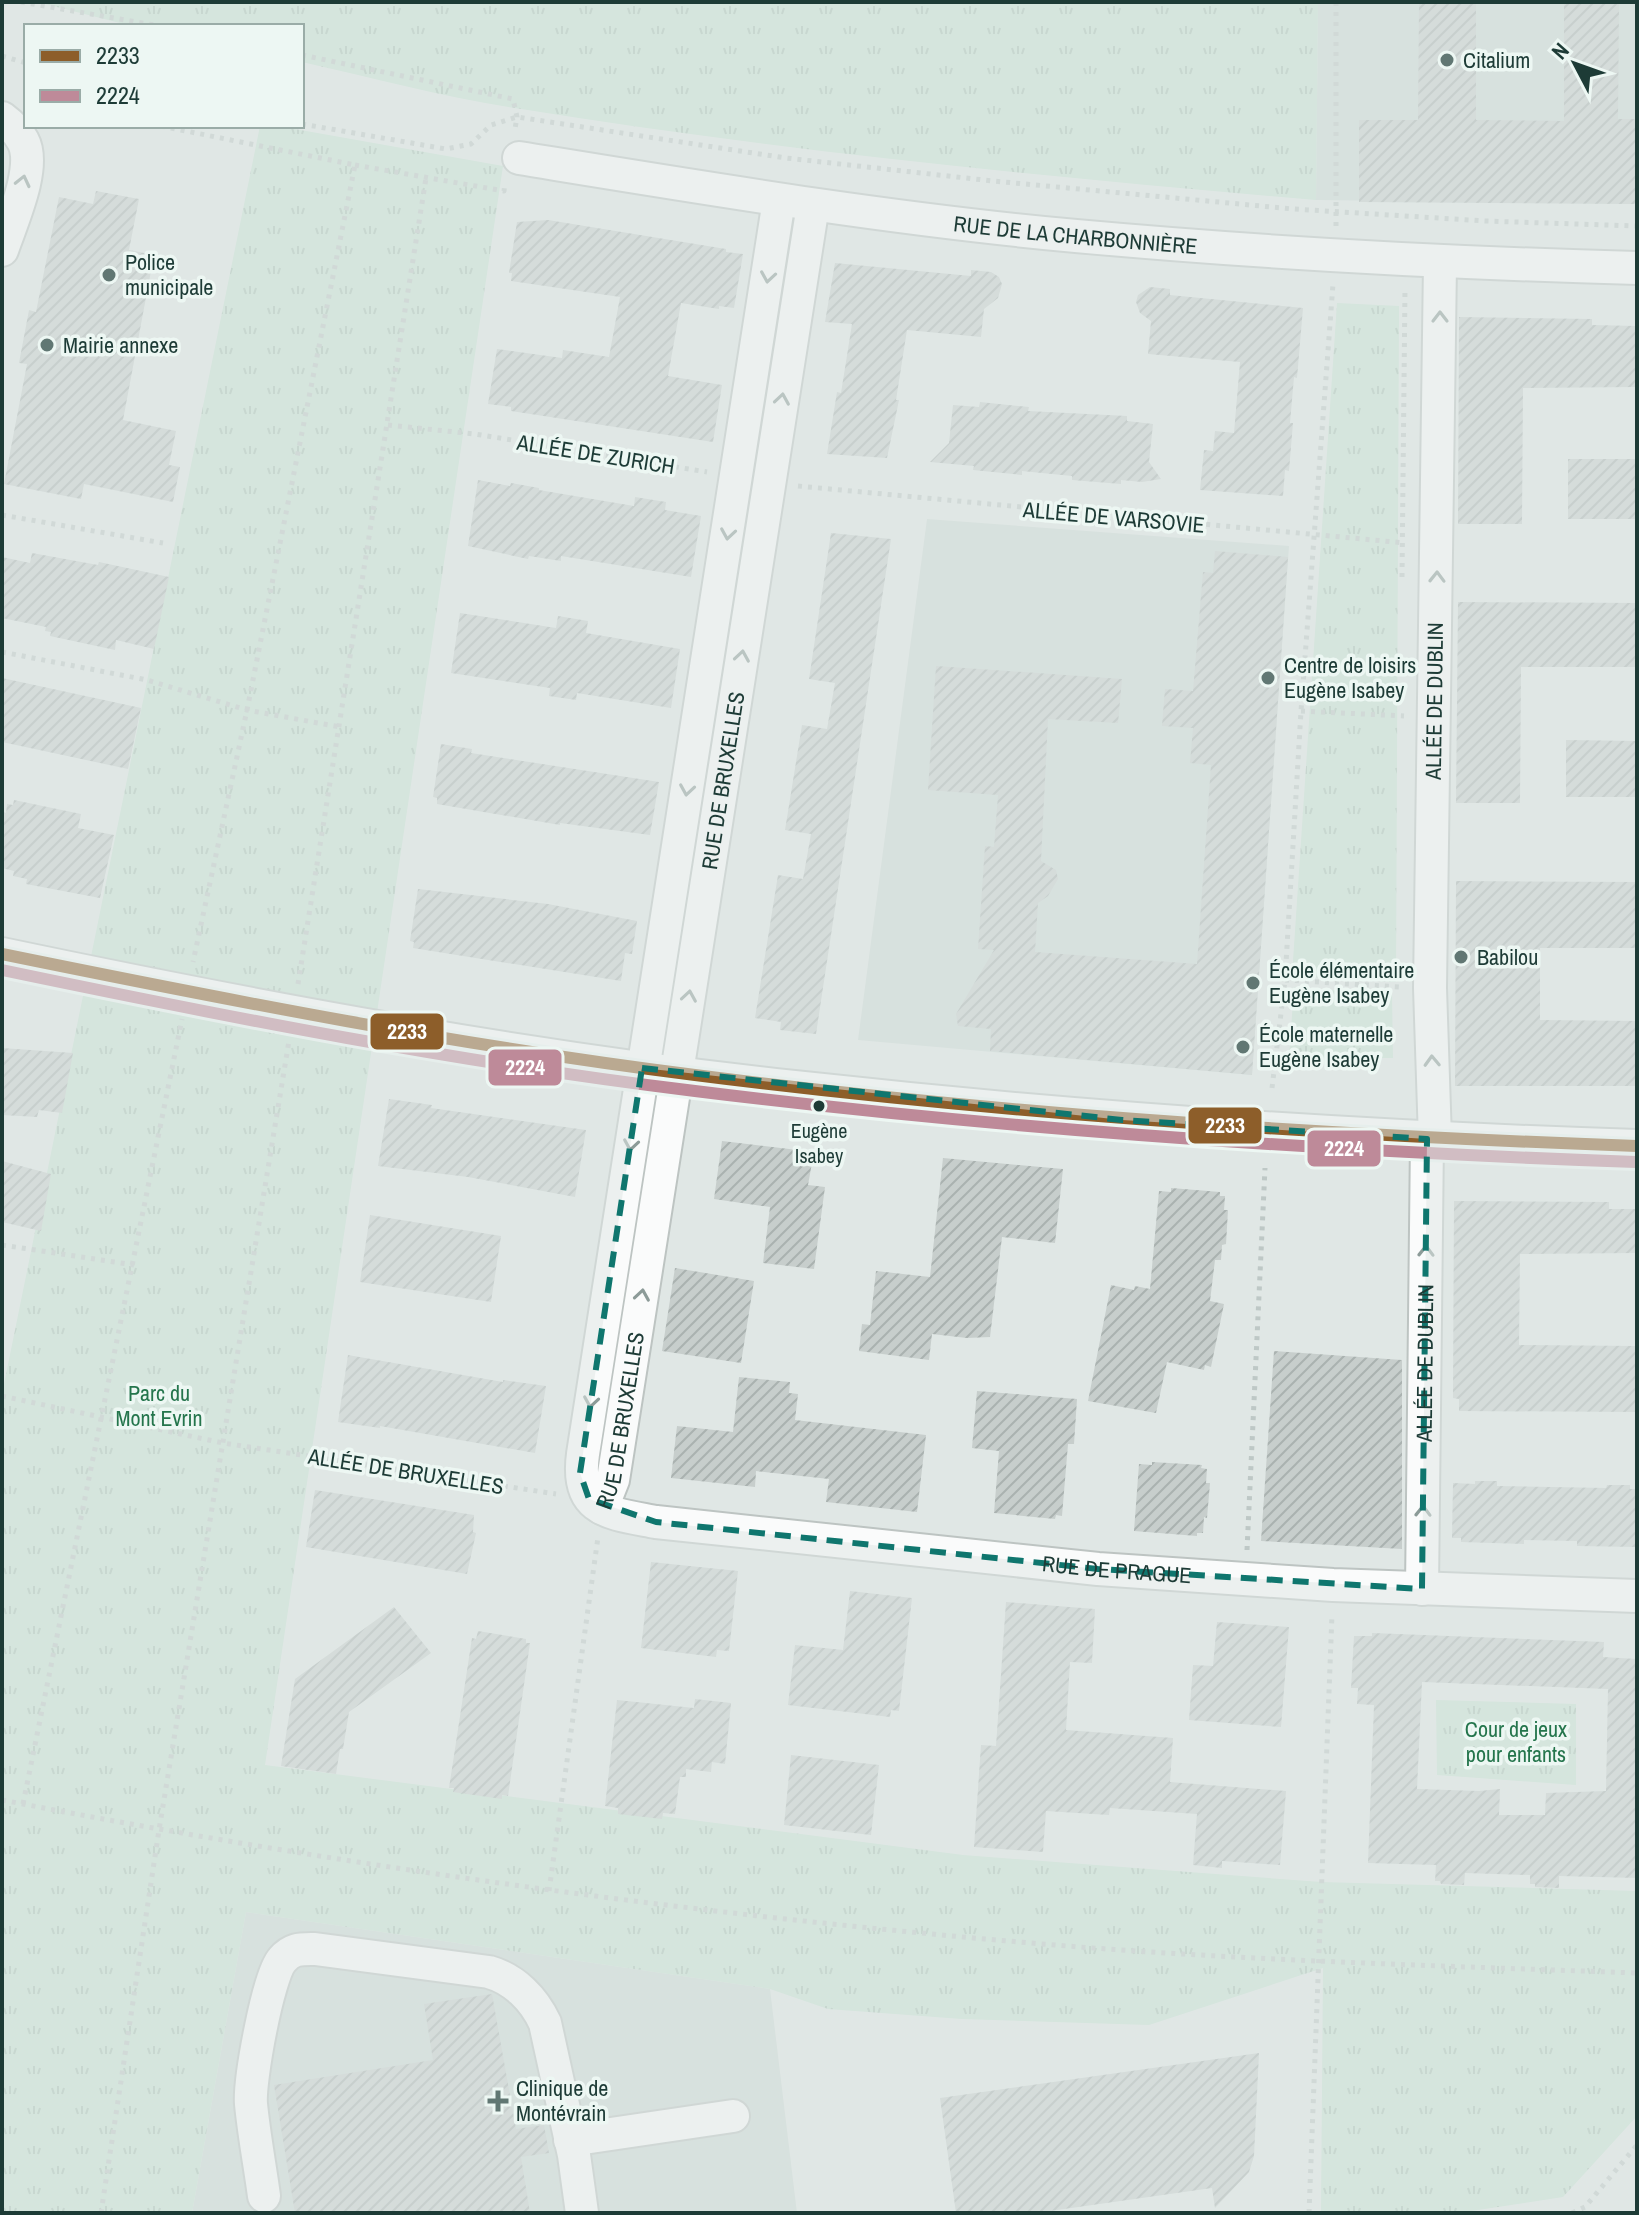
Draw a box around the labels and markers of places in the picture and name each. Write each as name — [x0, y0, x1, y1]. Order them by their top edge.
place label: Citalium — [1463, 45, 1530, 75]
marker: Citalium — [1438, 51, 1456, 69]
place label: Police municipale — [125, 247, 213, 302]
marker: Police municipale — [100, 266, 118, 284]
place label: Mairie annexe — [63, 330, 178, 360]
marker: Mairie annexe — [38, 336, 56, 354]
place label: Centre de loisirs Eugène Isabey — [1284, 650, 1416, 705]
marker: Centre de loisirs Eugène Isabey — [1259, 669, 1277, 687]
place label: Babilou — [1477, 942, 1538, 972]
marker: Babilou — [1452, 948, 1470, 966]
place label: École élémentaire Eugène Isabey — [1269, 955, 1414, 1010]
marker: École élémentaire Eugène Isabey — [1244, 974, 1262, 992]
place label: École maternelle Eugène Isabey — [1259, 1019, 1393, 1074]
marker: École maternelle Eugène Isabey — [1234, 1038, 1252, 1056]
marker: Eugène Isabey — [811, 1098, 827, 1114]
place label: Eugène Isabey — [791, 1117, 847, 1169]
place label: Clinique de Montévrain — [516, 2073, 608, 2128]
marker: Clinique de Montévrain — [487, 2090, 509, 2112]

